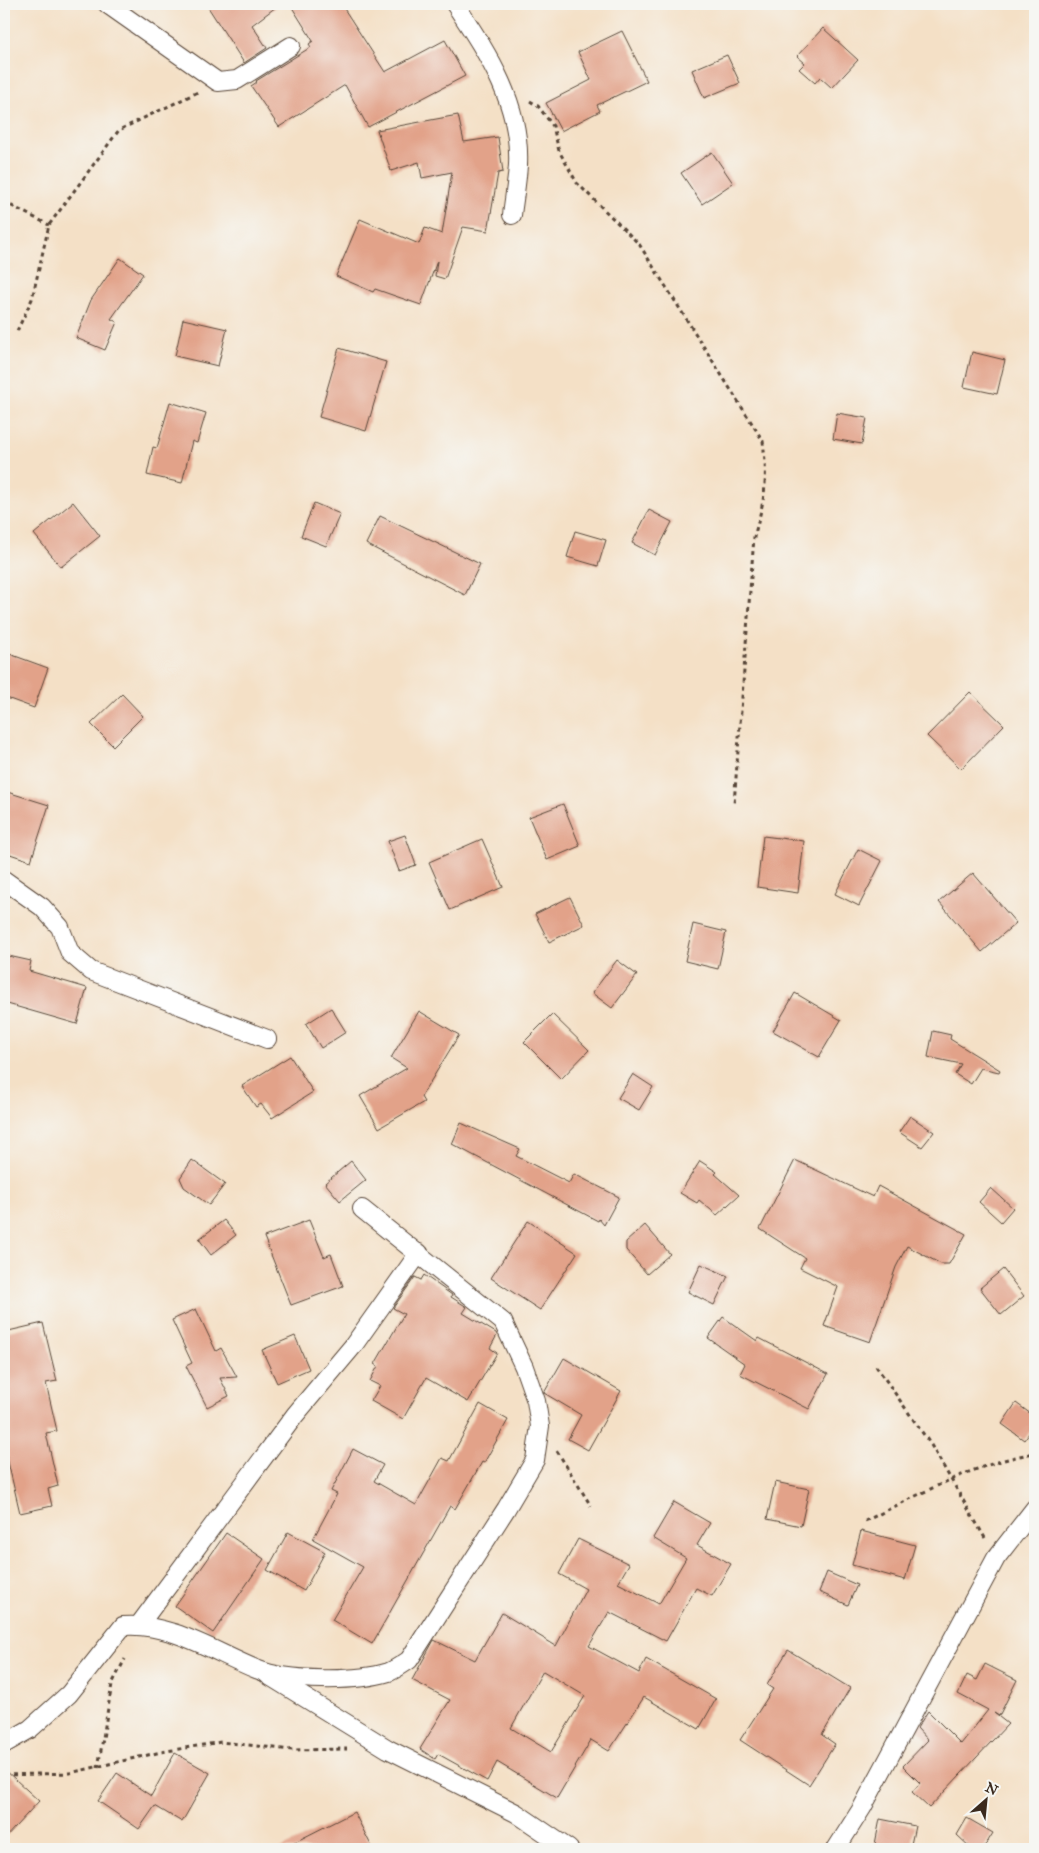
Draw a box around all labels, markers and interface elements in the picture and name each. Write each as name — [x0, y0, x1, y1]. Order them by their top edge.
north arrow — [962, 1776, 1012, 1826]
text: N — [983, 1779, 1001, 1799]

